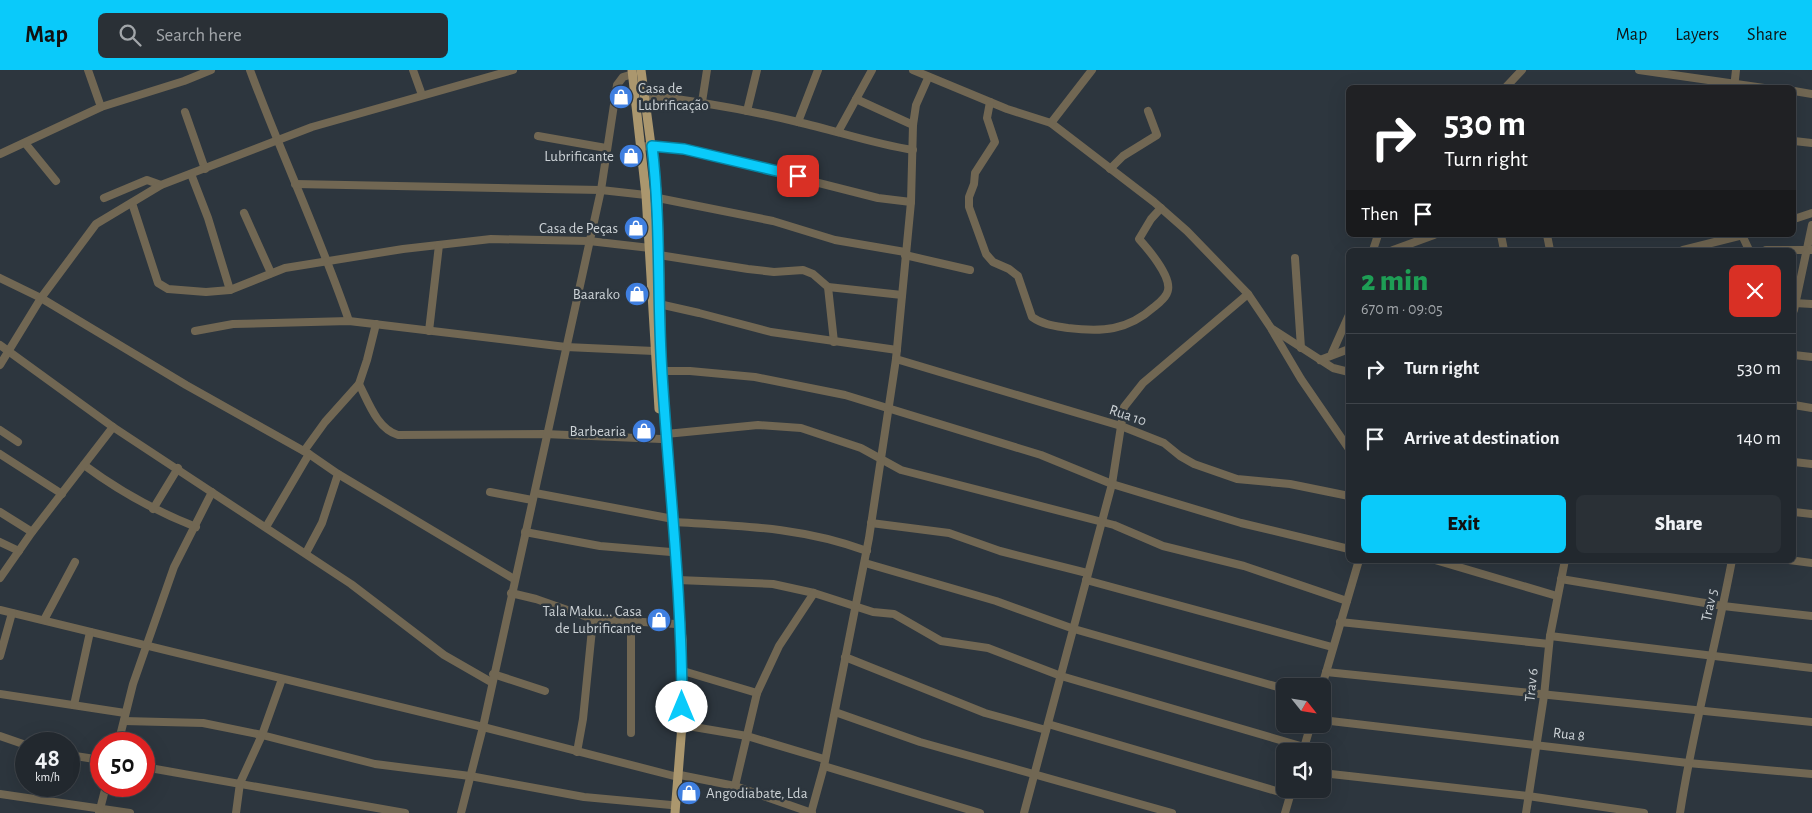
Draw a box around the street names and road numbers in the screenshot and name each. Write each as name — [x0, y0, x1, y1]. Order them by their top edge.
street label: Rua 10 — [1107, 402, 1148, 429]
street label: Trav 5 — [1699, 587, 1720, 623]
street label: Trav 6 — [1522, 668, 1541, 703]
street label: Rua 8 — [1552, 725, 1586, 744]

